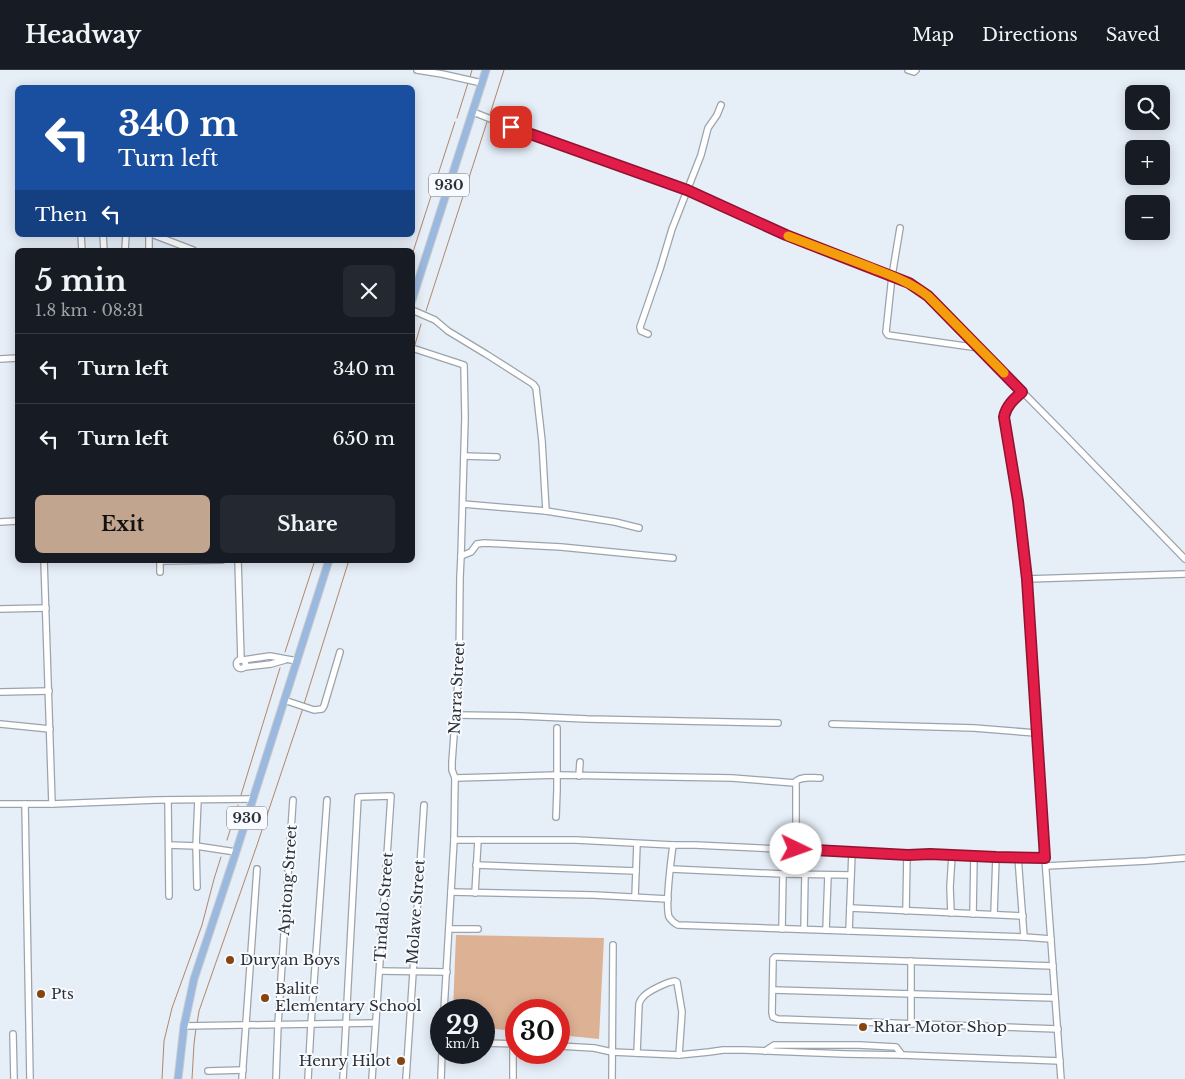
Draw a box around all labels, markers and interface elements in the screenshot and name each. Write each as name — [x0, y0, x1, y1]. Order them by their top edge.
text: Headway — [25, 20, 141, 49]
text: Map — [912, 24, 954, 46]
text: Directions — [982, 24, 1078, 46]
text: Saved — [1106, 24, 1160, 46]
map controls — [1125, 85, 1170, 240]
button: search — [1125, 85, 1170, 130]
text: 340 m — [118, 102, 238, 145]
icon: left — [35, 105, 100, 170]
pin — [490, 106, 532, 148]
icon: arrive — [497, 113, 525, 141]
button: + — [1125, 140, 1170, 185]
text: Turn left — [118, 145, 218, 172]
road number: 930 — [429, 174, 469, 196]
button: − — [1125, 195, 1170, 240]
icon: left — [97, 200, 125, 228]
text: Then — [35, 203, 87, 226]
text: 5 min — [35, 262, 127, 299]
button: close — [343, 265, 395, 317]
text: 1.8 km · 08:31 — [35, 300, 144, 320]
icon: left — [35, 355, 63, 383]
text: Turn left — [78, 357, 169, 380]
text: 340 m — [333, 357, 395, 380]
icon: left — [35, 425, 63, 453]
text: Turn left — [78, 427, 169, 450]
text: 650 m — [333, 427, 395, 450]
button: Exit — [35, 495, 210, 553]
button: Share — [220, 495, 395, 553]
street label: Narra Street — [445, 641, 468, 735]
road number: 930 — [227, 806, 267, 830]
position arrow — [769, 822, 821, 874]
street label: Apitong Street — [274, 824, 301, 937]
street label: Tindalo Street — [370, 851, 397, 962]
street label: Molave Street — [402, 858, 429, 965]
place label: Duryan Boys — [240, 950, 340, 969]
marker: Duryan Boys — [224, 954, 236, 966]
place label: Balite Elementary School — [275, 979, 422, 1015]
place label: Pts — [51, 984, 74, 1003]
marker: Pts — [35, 988, 47, 1000]
marker: Balite Elementary School — [259, 992, 271, 1004]
speed limit sign: 30 — [505, 999, 570, 1064]
text: 29 — [446, 1010, 479, 1041]
place label: Rhar Motor Shop — [873, 1017, 1007, 1036]
marker: Rhar Motor Shop — [857, 1021, 869, 1033]
text: km/h — [445, 1036, 480, 1051]
place label: Henry Hilot — [299, 1051, 391, 1070]
marker: Henry Hilot — [395, 1055, 407, 1067]

